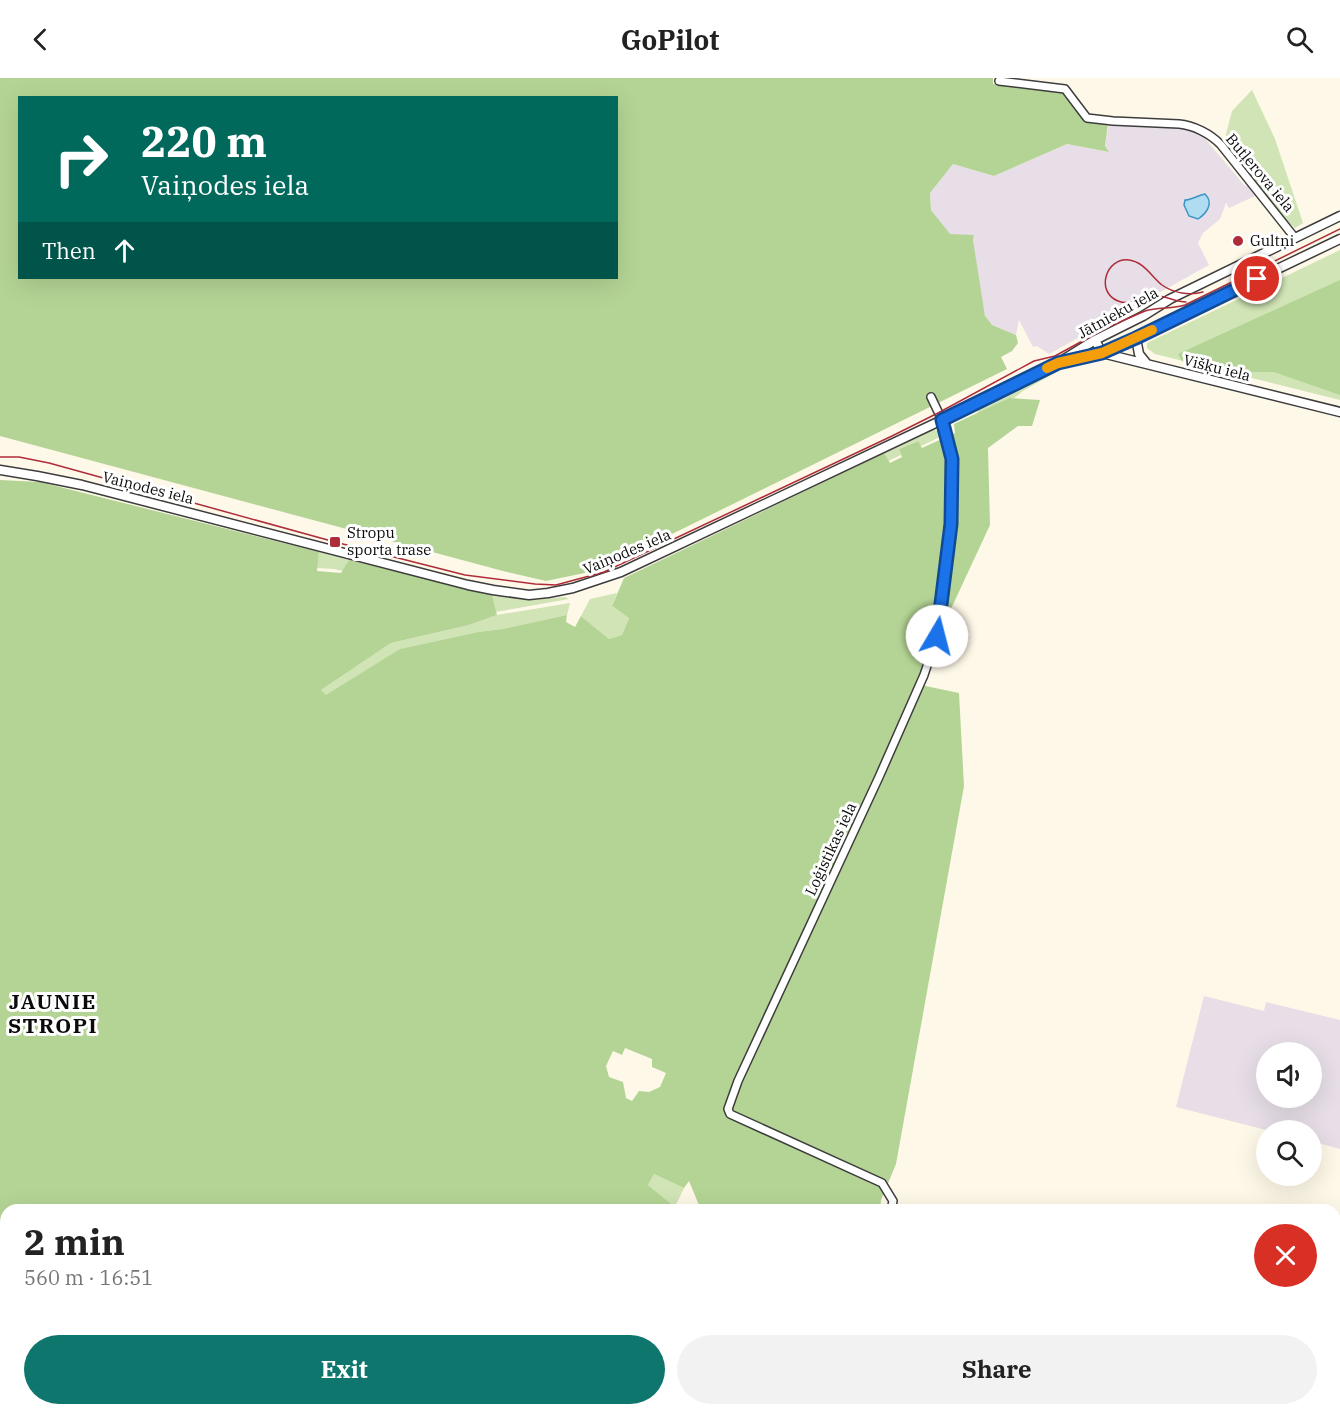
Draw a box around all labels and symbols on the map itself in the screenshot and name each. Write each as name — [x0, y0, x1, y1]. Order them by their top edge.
street label: Butļerova iela — [1222, 129, 1299, 216]
place label: Gultņi — [1250, 231, 1294, 250]
marker: Gultņi — [1231, 234, 1245, 248]
pin — [1231, 253, 1282, 304]
street label: Jātnieku iela — [1074, 283, 1161, 343]
street label: Višķu iela — [1182, 350, 1253, 385]
street label: Vaiņodes iela — [100, 467, 196, 508]
place label: Stropu sporta trase — [347, 523, 431, 559]
street label: Vaiņodes iela — [580, 525, 674, 579]
marker: Stropu sporta trase — [328, 535, 342, 549]
position arrow — [905, 604, 969, 668]
street label: Loģistikas iela — [801, 799, 860, 898]
district label: JAUNIE STROPI — [8, 987, 98, 1039]

